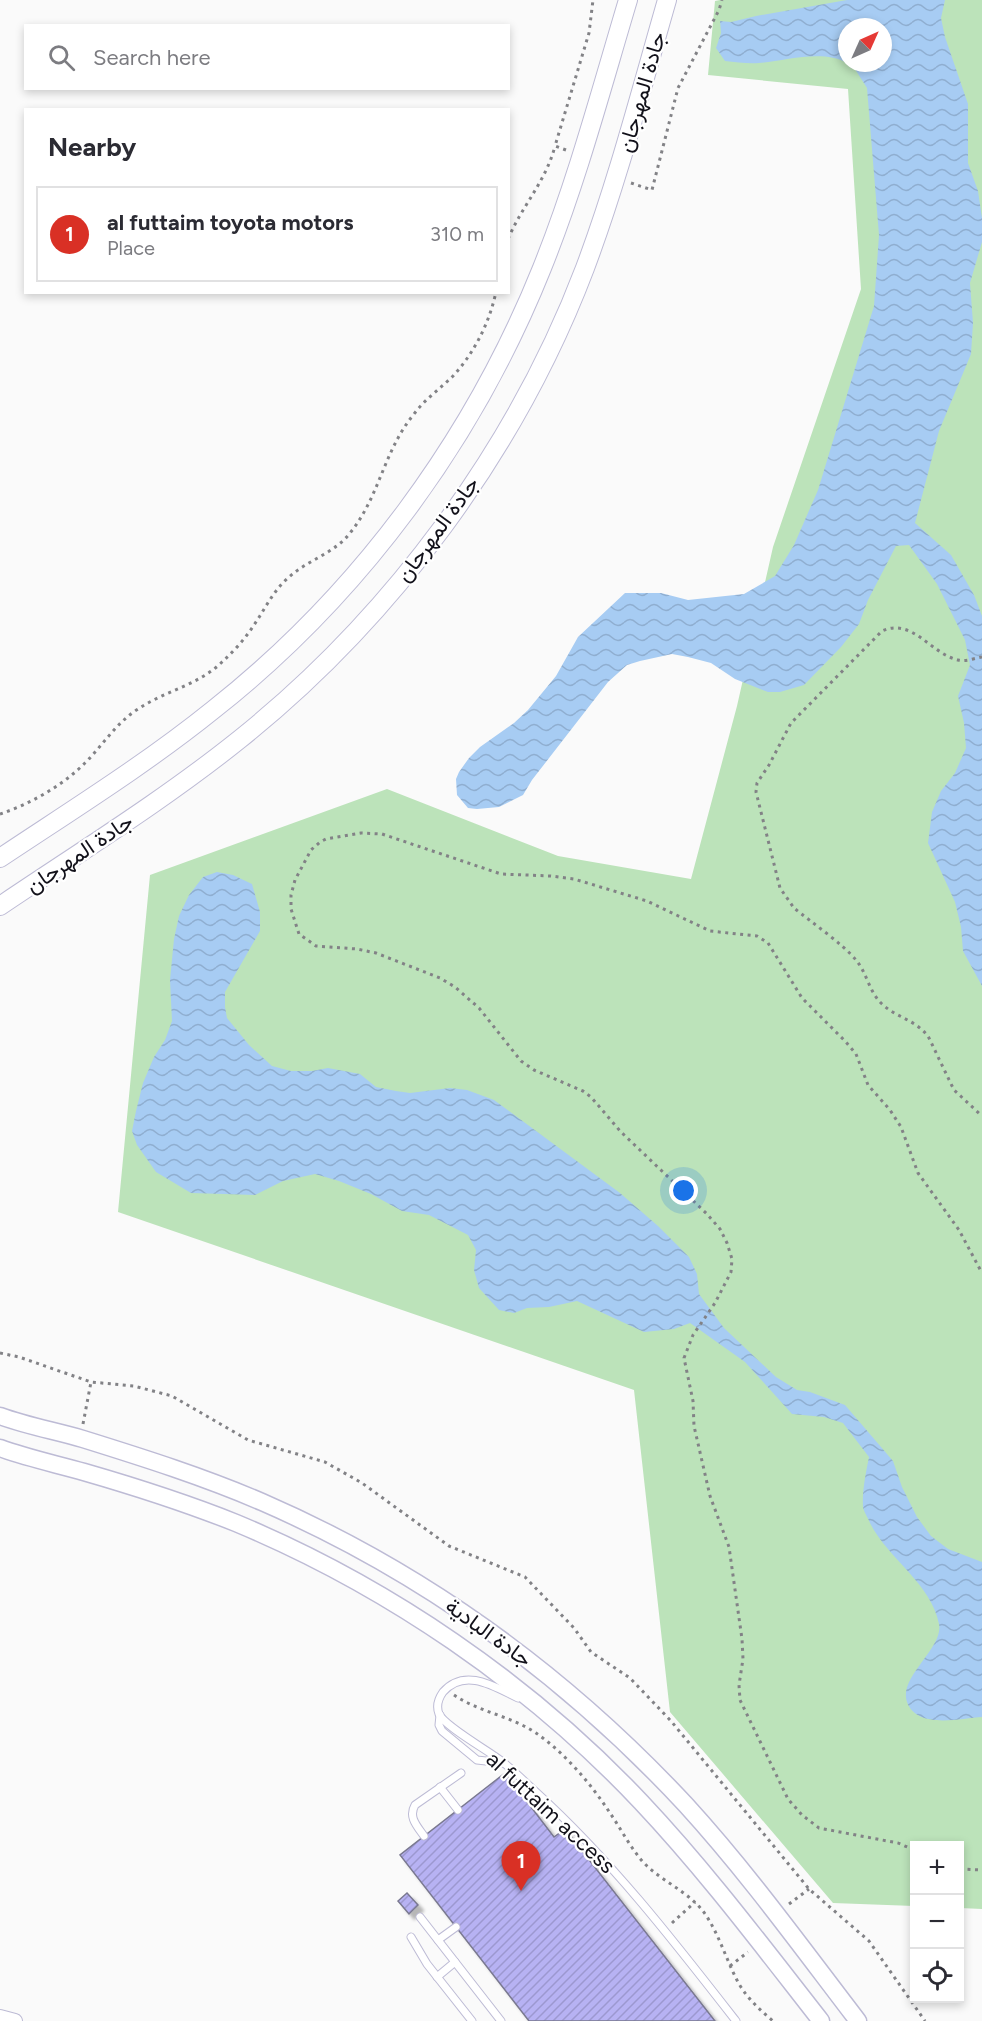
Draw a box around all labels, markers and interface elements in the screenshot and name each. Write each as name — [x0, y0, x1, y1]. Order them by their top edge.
north arrow — [838, 18, 892, 72]
search box — [24, 24, 510, 90]
street label: جادة المهرجان — [611, 29, 672, 155]
icon: search — [45, 41, 78, 74]
text: Search here — [93, 44, 211, 71]
text: Nearby — [48, 131, 136, 163]
text: al futtaim toyota motors — [107, 209, 354, 236]
text: 1 — [65, 222, 74, 246]
text: 310 m — [430, 222, 484, 246]
text: Place — [107, 236, 155, 260]
street label: جادة المهرجان — [390, 471, 485, 587]
street label: جادة المهرجان — [20, 808, 138, 899]
your location — [669, 1176, 698, 1205]
street label: جادة البادية — [440, 1592, 537, 1673]
street label: al futtaim access — [481, 1746, 621, 1879]
map controls — [910, 1841, 964, 2003]
button: + — [910, 1841, 964, 1895]
pin: 1 — [502, 1842, 540, 1891]
button: − — [910, 1895, 964, 1949]
button: locate — [910, 1949, 964, 2003]

